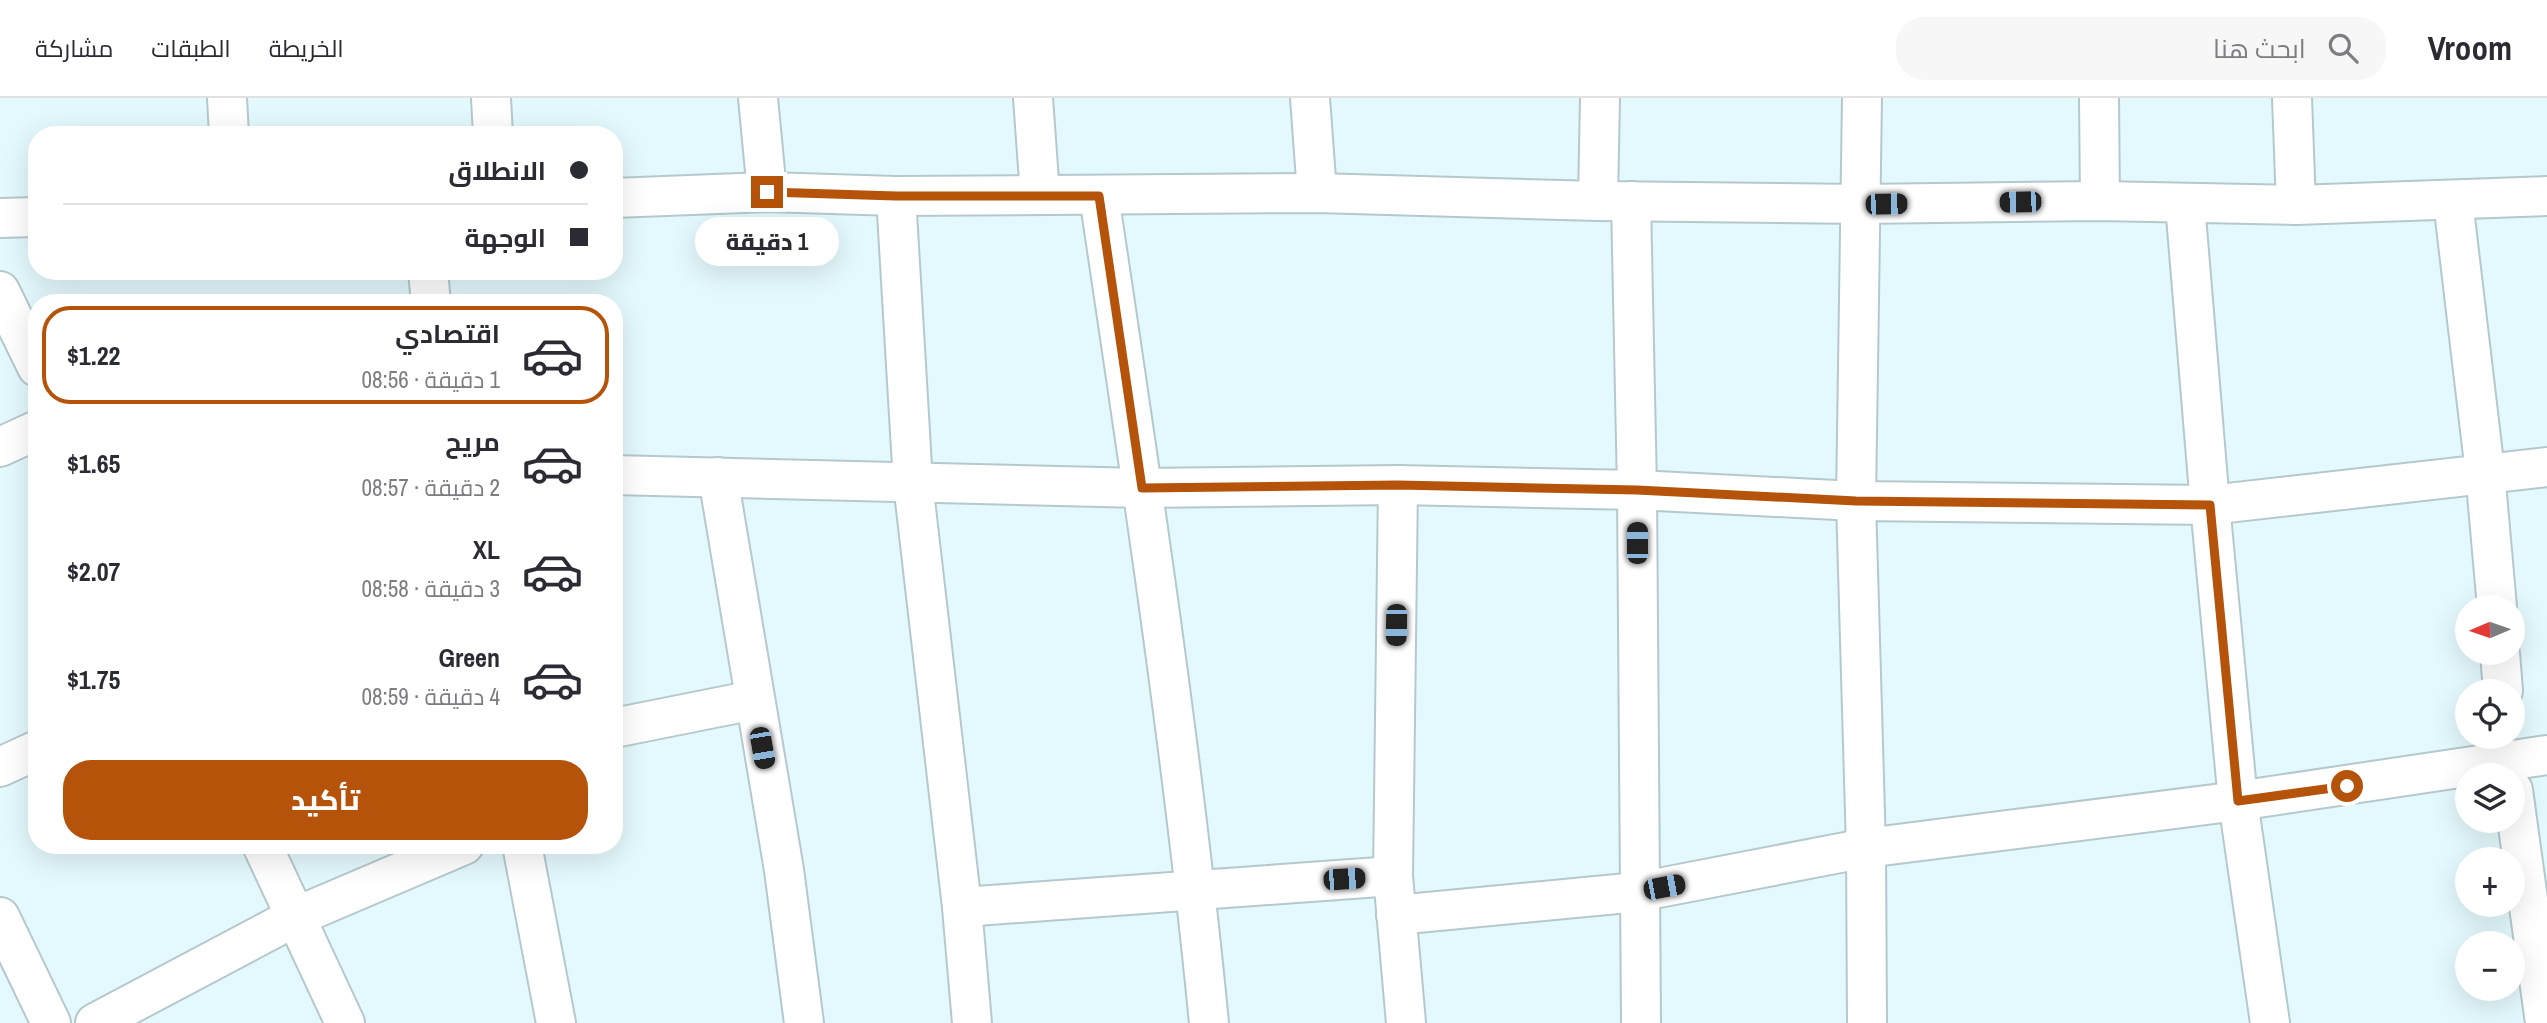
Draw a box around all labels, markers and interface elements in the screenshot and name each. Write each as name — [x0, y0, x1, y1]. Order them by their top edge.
search box — [1896, 17, 2386, 80]
text: Vroom — [2428, 26, 2512, 70]
icon: search — [2324, 29, 2362, 67]
text: ابحث هنا — [2213, 31, 2306, 66]
text: مشاركة — [35, 32, 113, 64]
text: الطبقات — [151, 32, 231, 64]
text: الخريطة — [269, 32, 344, 64]
text: الانطلاق — [448, 153, 546, 188]
route end — [751, 176, 783, 208]
car — [1999, 191, 2042, 213]
car — [1865, 193, 1908, 215]
callout: 1 دقيقة — [695, 217, 839, 266]
text: الوجهة — [465, 220, 546, 255]
text: 1 دقيقة — [726, 226, 808, 257]
text: اقتصادي — [395, 316, 500, 351]
icon: car — [521, 324, 584, 387]
text: $1.22 — [67, 338, 120, 373]
text: 1 دقيقة · 08:56 — [361, 364, 500, 395]
text: مريح — [445, 424, 500, 459]
icon: car — [521, 432, 584, 495]
text: $1.65 — [67, 446, 120, 481]
text: 2 دقيقة · 08:57 — [361, 472, 500, 503]
car — [1627, 522, 1648, 564]
text: XL — [473, 532, 500, 567]
icon: car — [521, 540, 584, 603]
text: $2.07 — [67, 554, 120, 589]
text: 3 دقيقة · 08:58 — [361, 573, 500, 604]
north arrow — [2455, 595, 2525, 665]
map controls — [2455, 595, 2525, 1001]
car — [1386, 604, 1407, 646]
text: Green — [438, 640, 500, 675]
icon: car — [521, 648, 584, 711]
text: $1.75 — [67, 662, 120, 697]
button: locate — [2455, 679, 2525, 749]
text: 4 دقيقة · 08:59 — [361, 681, 500, 712]
car — [749, 725, 776, 771]
button: تأكيد — [63, 760, 588, 840]
button: layers — [2455, 763, 2525, 833]
route start — [2331, 770, 2363, 802]
button: + — [2455, 847, 2525, 917]
car — [1323, 867, 1366, 891]
car — [1642, 873, 1687, 901]
button: − — [2455, 931, 2525, 1001]

